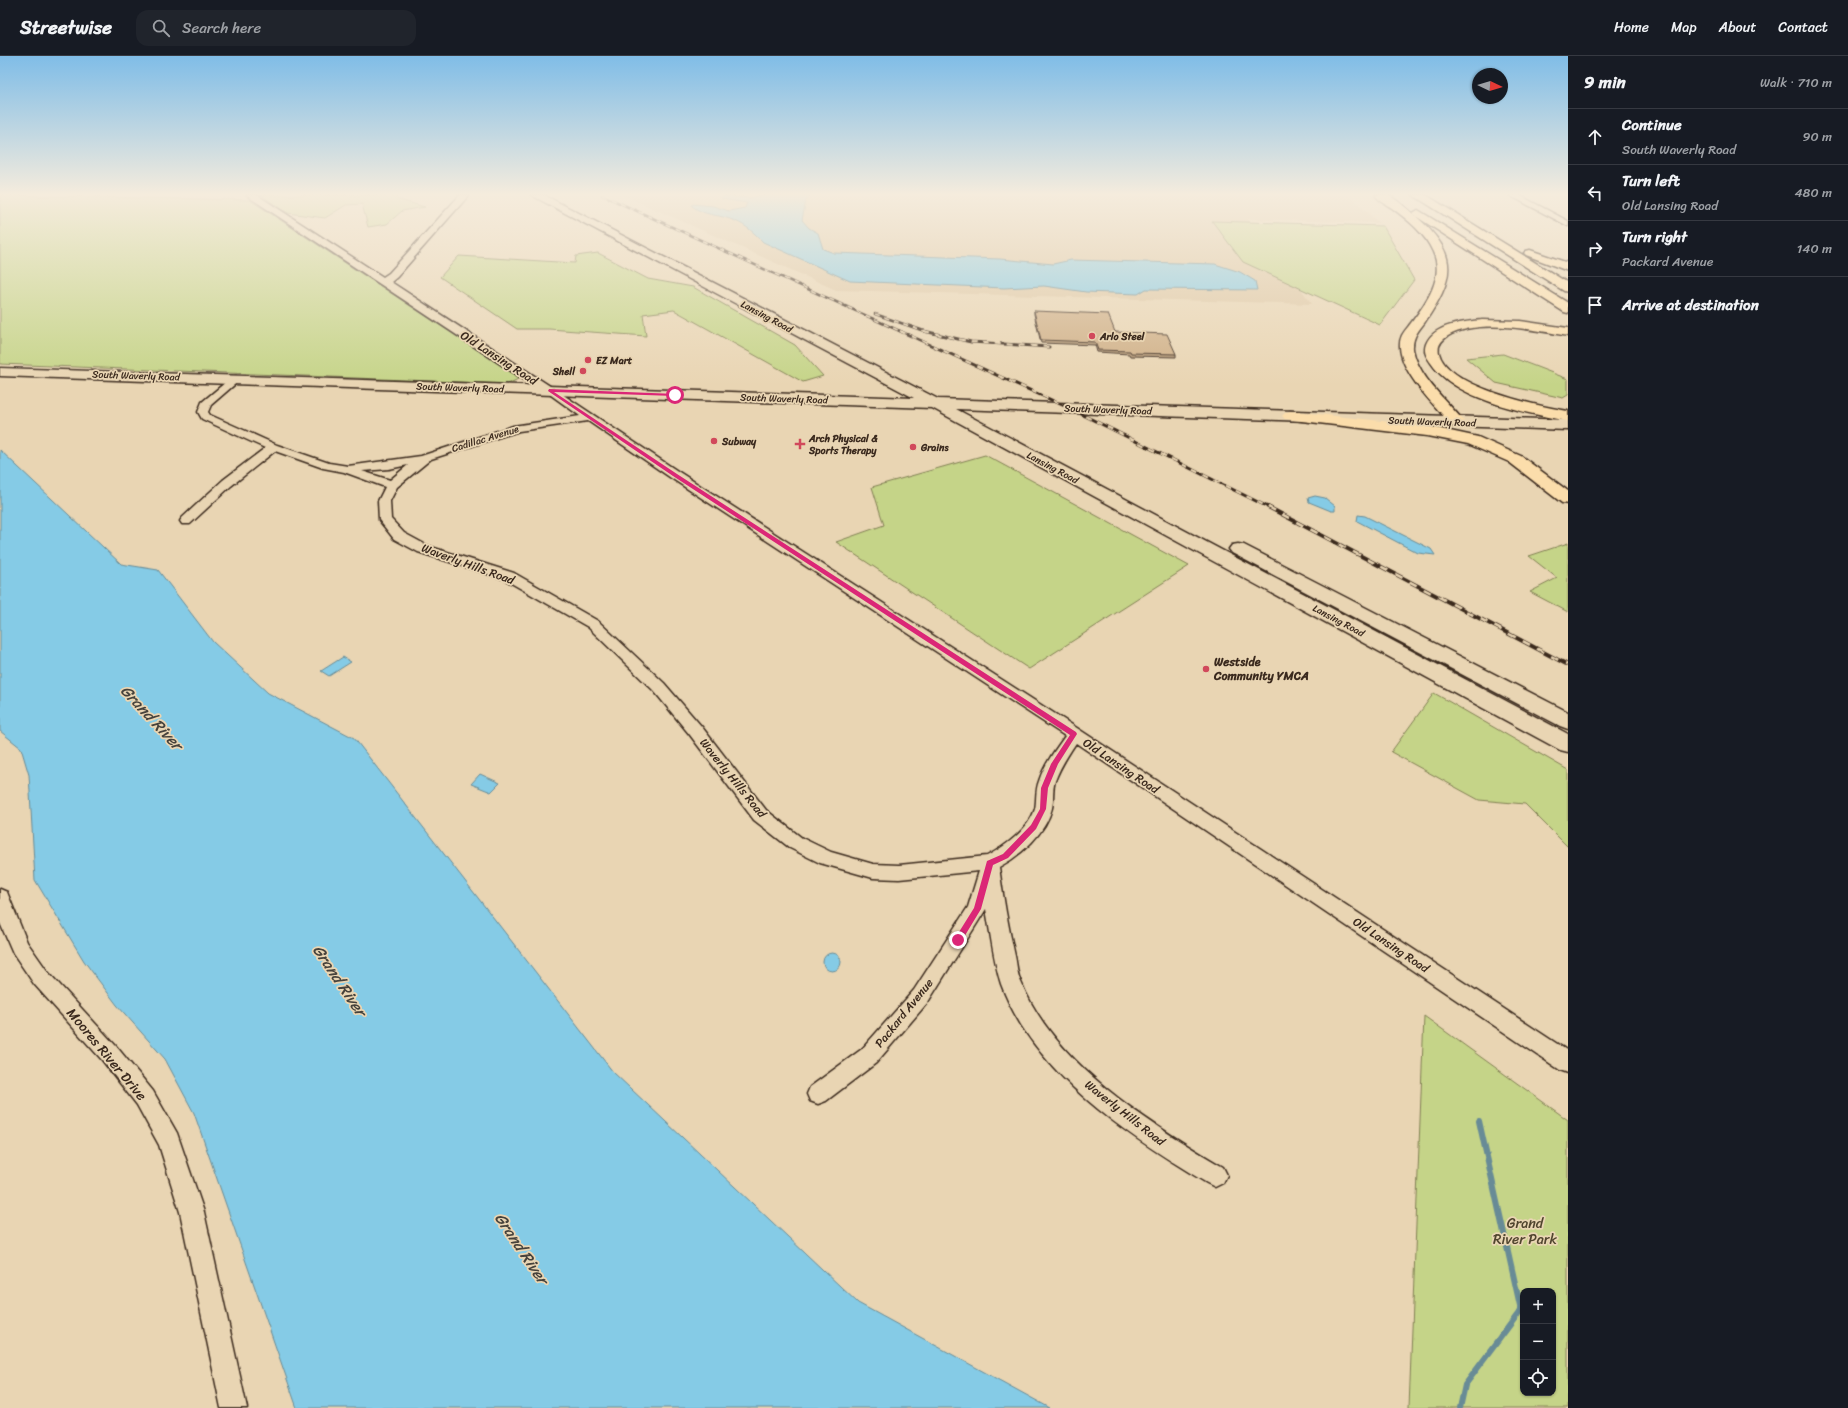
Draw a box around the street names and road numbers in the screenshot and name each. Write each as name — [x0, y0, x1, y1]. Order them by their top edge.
street label: Lansing Road — [737, 296, 796, 339]
street label: Old Lansing Road — [456, 325, 544, 392]
street label: South Waverly Road — [92, 365, 181, 387]
street label: South Waverly Road — [416, 377, 505, 399]
street label: South Waverly Road — [740, 388, 829, 410]
street label: South Waverly Road — [1064, 399, 1153, 421]
street label: South Waverly Road — [1388, 411, 1477, 433]
street label: Cadillac Avenue — [449, 420, 521, 458]
street label: Lansing Road — [1023, 447, 1082, 490]
street label: Waverly Hills Road — [418, 537, 518, 591]
street label: Lansing Road — [1309, 600, 1368, 643]
street label: Old Lansing Road — [1078, 732, 1165, 801]
street label: Waverly Hills Road — [694, 733, 773, 823]
street label: Old Lansing Road — [1348, 911, 1435, 980]
street label: Packard Avenue — [869, 973, 939, 1053]
street label: Moores River Drive — [60, 1002, 153, 1107]
street label: Waverly Hills Road — [1080, 1074, 1171, 1152]

